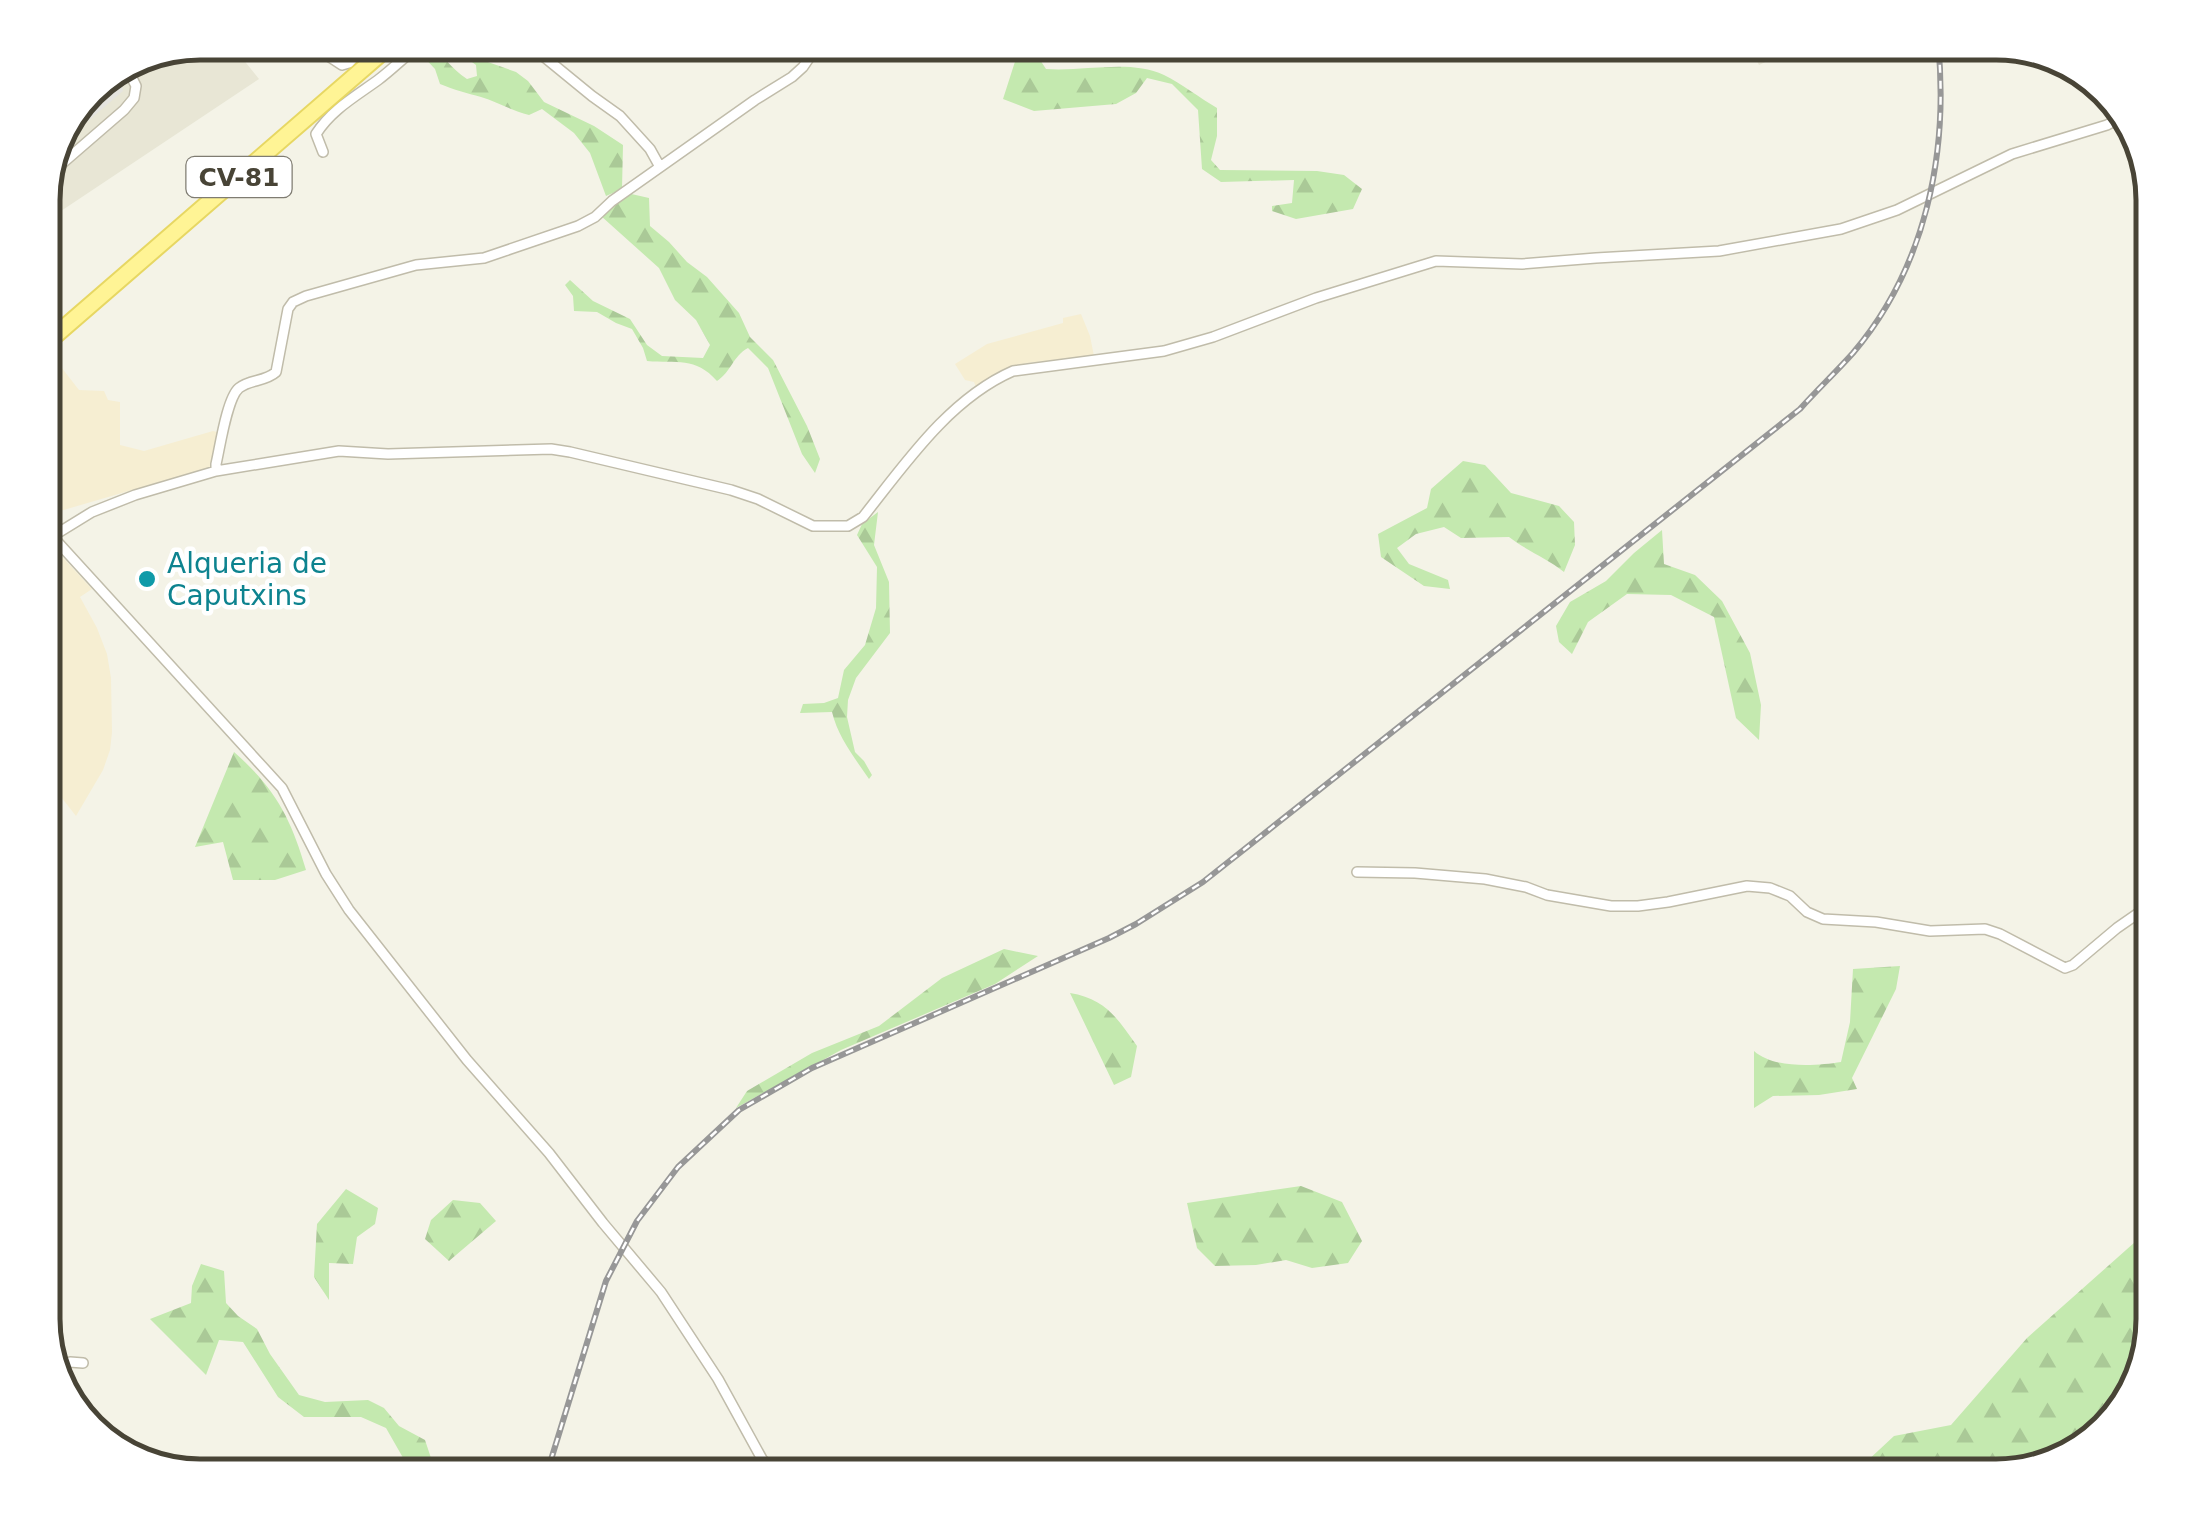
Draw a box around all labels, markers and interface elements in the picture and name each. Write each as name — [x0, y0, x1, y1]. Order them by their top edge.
road number: CV-81 — [186, 157, 292, 197]
place label: Alqueria de Caputxins — [167, 547, 327, 612]
marker: Alqueria de Caputxins — [136, 568, 158, 590]

